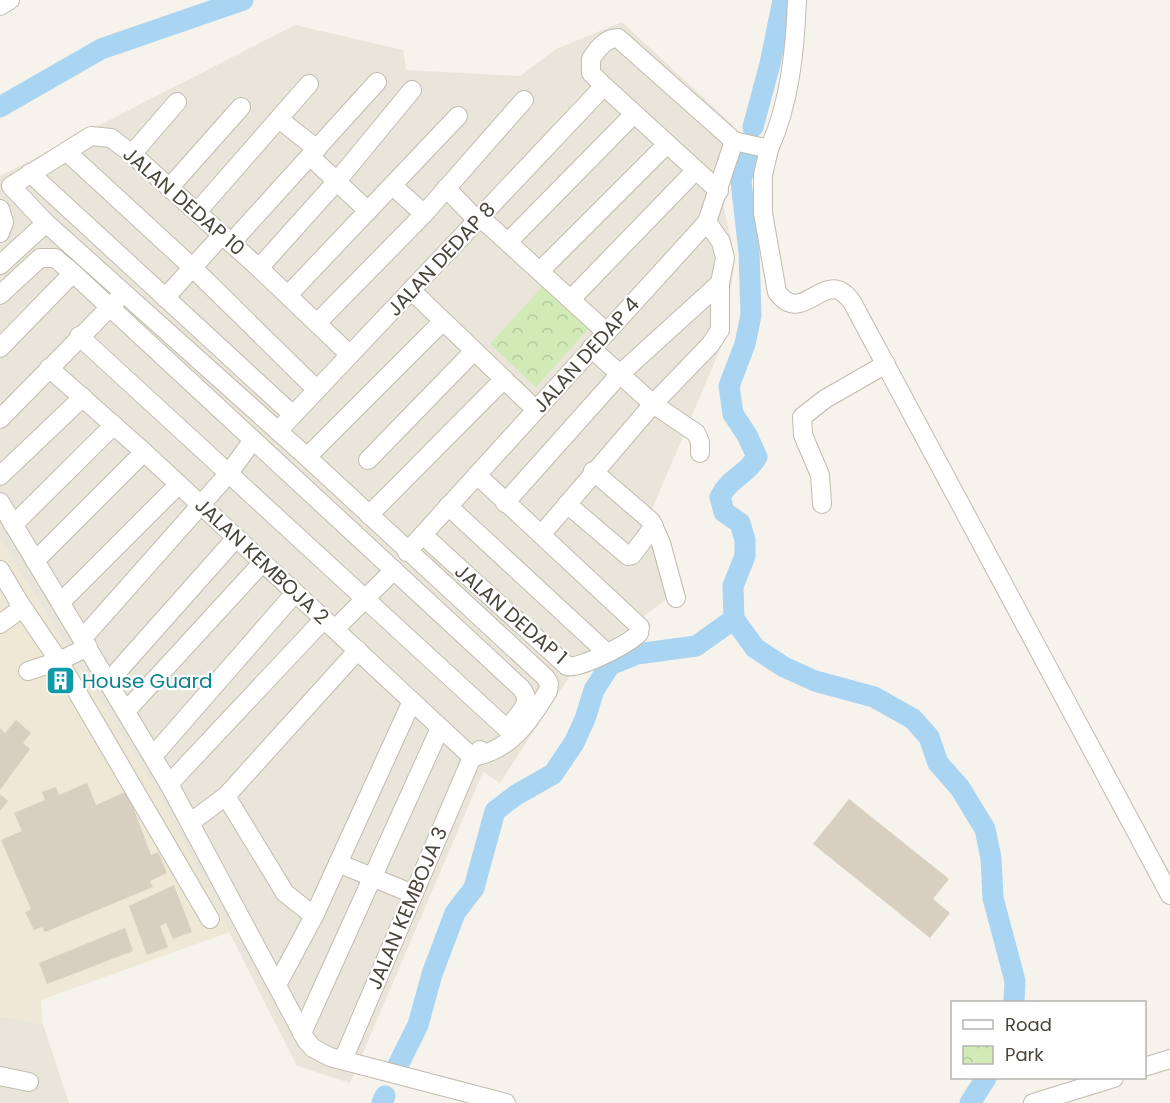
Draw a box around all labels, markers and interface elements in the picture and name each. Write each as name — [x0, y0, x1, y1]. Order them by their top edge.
street label: JALAN DEDAP 10 — [117, 140, 251, 262]
street label: JALAN DEDAP 8 — [381, 196, 501, 322]
street label: JALAN DEDAP 4 — [526, 291, 646, 419]
street label: JALAN KEMBOJA 2 — [189, 491, 335, 631]
street label: JALAN DEDAP 1 — [449, 557, 573, 671]
building icon: House Guard — [45, 665, 77, 697]
place label: House Guard — [82, 667, 212, 695]
street label: JALAN KEMBOJA 3 — [360, 822, 454, 994]
legend — [951, 1001, 1146, 1079]
text: Road — [1005, 1012, 1052, 1037]
text: Park — [1005, 1042, 1044, 1067]

